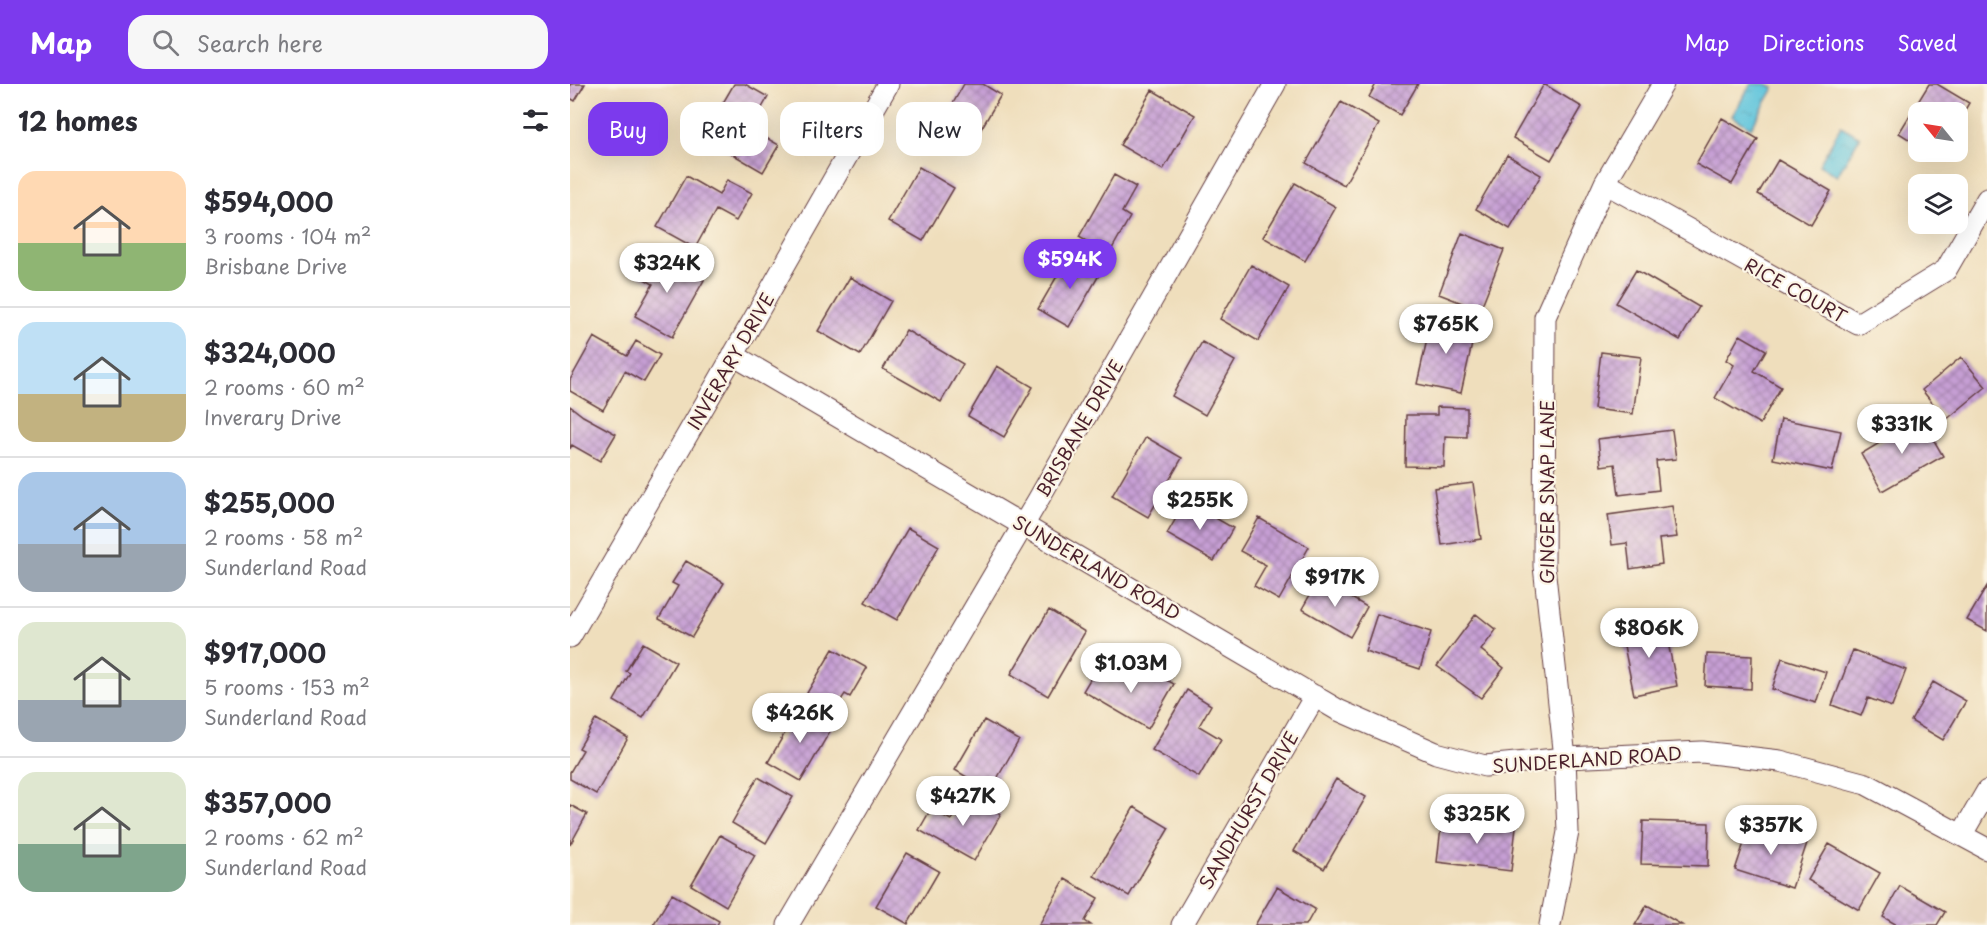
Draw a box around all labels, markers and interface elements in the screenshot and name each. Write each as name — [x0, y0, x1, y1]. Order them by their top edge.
search box — [128, 15, 548, 69]
text: Map — [30, 21, 92, 64]
icon: search — [149, 26, 182, 59]
text: Search here — [197, 26, 323, 59]
text: Map — [1684, 26, 1729, 58]
text: Directions — [1762, 26, 1864, 58]
text: Saved — [1897, 26, 1957, 58]
text: 12 homes — [18, 101, 138, 140]
chip: Buy — [588, 102, 668, 156]
chip: Rent — [680, 102, 768, 156]
chip: Filters — [780, 102, 884, 156]
chip: New — [896, 102, 982, 156]
north arrow — [1908, 102, 1968, 162]
map controls — [1908, 102, 1968, 234]
icon: filters — [519, 104, 552, 137]
button: layers — [1908, 174, 1968, 234]
text: $594,000 — [204, 182, 334, 221]
icon: home — [66, 195, 138, 267]
text: 3 rooms · 104 m² — [204, 221, 371, 251]
pin: $594K — [1028, 239, 1112, 290]
pin: $324K — [625, 243, 709, 294]
text: $594K — [1038, 243, 1102, 273]
text: $324K — [633, 247, 701, 277]
text: Brisbane Drive — [204, 251, 347, 281]
street label: RICE COURT — [1740, 251, 1853, 330]
street label: INVERARY DRIVE — [680, 287, 780, 435]
pin: $765K — [1404, 304, 1488, 355]
text: $765K — [1413, 308, 1479, 338]
text: $324,000 — [204, 333, 336, 372]
icon: home — [66, 346, 138, 418]
street label: BRISBANE DRIVE — [1029, 354, 1129, 502]
text: 2 rooms · 60 m² — [204, 372, 365, 402]
street label: GINGER SNAP LANE — [1533, 400, 1560, 584]
text: Inverary Drive — [204, 402, 341, 432]
pin: $331K — [1860, 404, 1944, 455]
text: $331K — [1871, 408, 1933, 438]
pin: $255K — [1158, 480, 1242, 531]
text: $255,000 — [204, 483, 335, 522]
text: $255K — [1167, 484, 1233, 514]
icon: home — [66, 496, 138, 568]
street label: SUNDERLAND ROAD — [1008, 508, 1186, 626]
text: 2 rooms · 58 m² — [204, 522, 363, 552]
text: Sunderland Road — [204, 552, 367, 582]
pin: $917K — [1293, 557, 1377, 608]
text: $917K — [1305, 561, 1365, 591]
pin: $806K — [1607, 608, 1691, 659]
text: $806K — [1614, 612, 1684, 642]
text: $917,000 — [204, 633, 326, 672]
pin: $1.03M — [1082, 643, 1180, 694]
icon: home — [66, 646, 138, 718]
text: $1.03M — [1094, 647, 1168, 677]
text: 5 rooms · 153 m² — [204, 672, 370, 702]
pin: $426K — [758, 693, 842, 744]
text: $426K — [766, 697, 834, 727]
text: Sunderland Road — [204, 702, 367, 732]
street label: SANDHURST DRIVE — [1192, 726, 1304, 894]
street label: SUNDERLAND ROAD — [1491, 739, 1683, 779]
pin: $427K — [921, 776, 1005, 827]
text: $427K — [930, 780, 996, 810]
text: $357,000 — [204, 783, 332, 822]
pin: $325K — [1435, 794, 1519, 845]
icon: home — [66, 796, 138, 868]
text: $325K — [1444, 798, 1510, 828]
pin: $357K — [1729, 805, 1813, 856]
text: $357K — [1739, 809, 1803, 839]
text: 2 rooms · 62 m² — [204, 822, 364, 852]
text: Sunderland Road — [204, 852, 367, 882]

